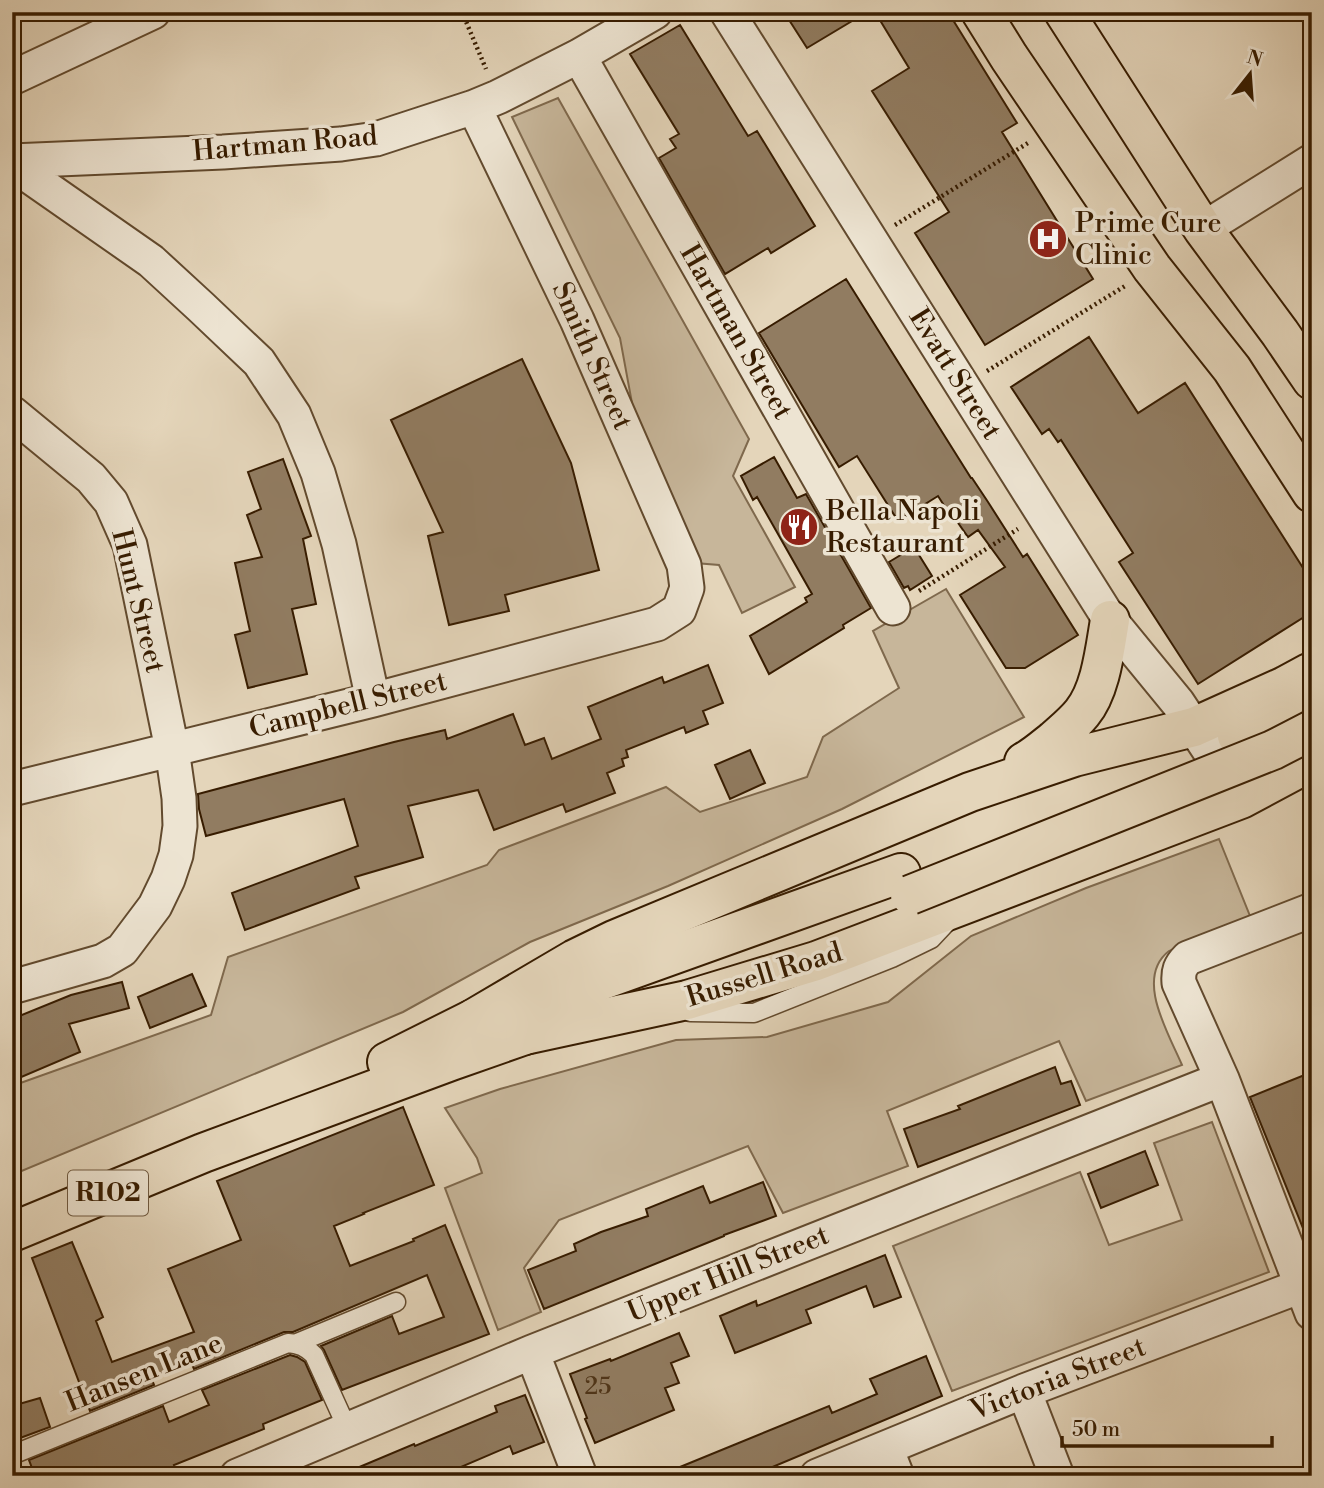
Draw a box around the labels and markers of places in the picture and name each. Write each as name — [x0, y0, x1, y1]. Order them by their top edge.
place label: Prime Cure Clinic — [1075, 206, 1222, 273]
hospital icon: Prime Cure Clinic — [1027, 218, 1069, 260]
place label: Bella Napoli Restaurant — [825, 494, 980, 561]
restaurant icon: Bella Napoli Restaurant — [778, 506, 820, 548]

